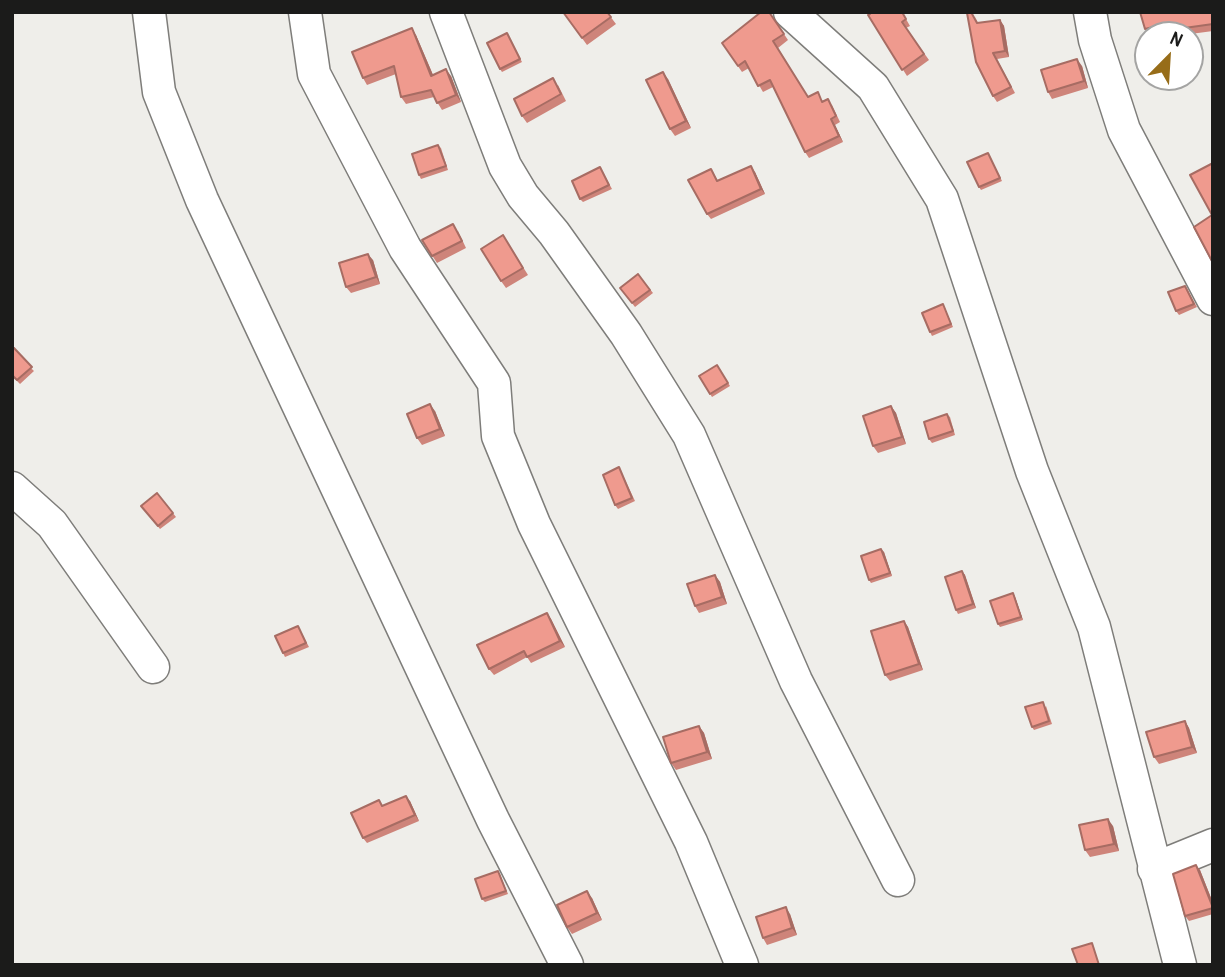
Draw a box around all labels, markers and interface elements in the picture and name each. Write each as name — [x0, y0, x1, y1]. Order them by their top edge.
north arrow — [1134, 21, 1204, 91]
text: N — [1166, 24, 1187, 53]

